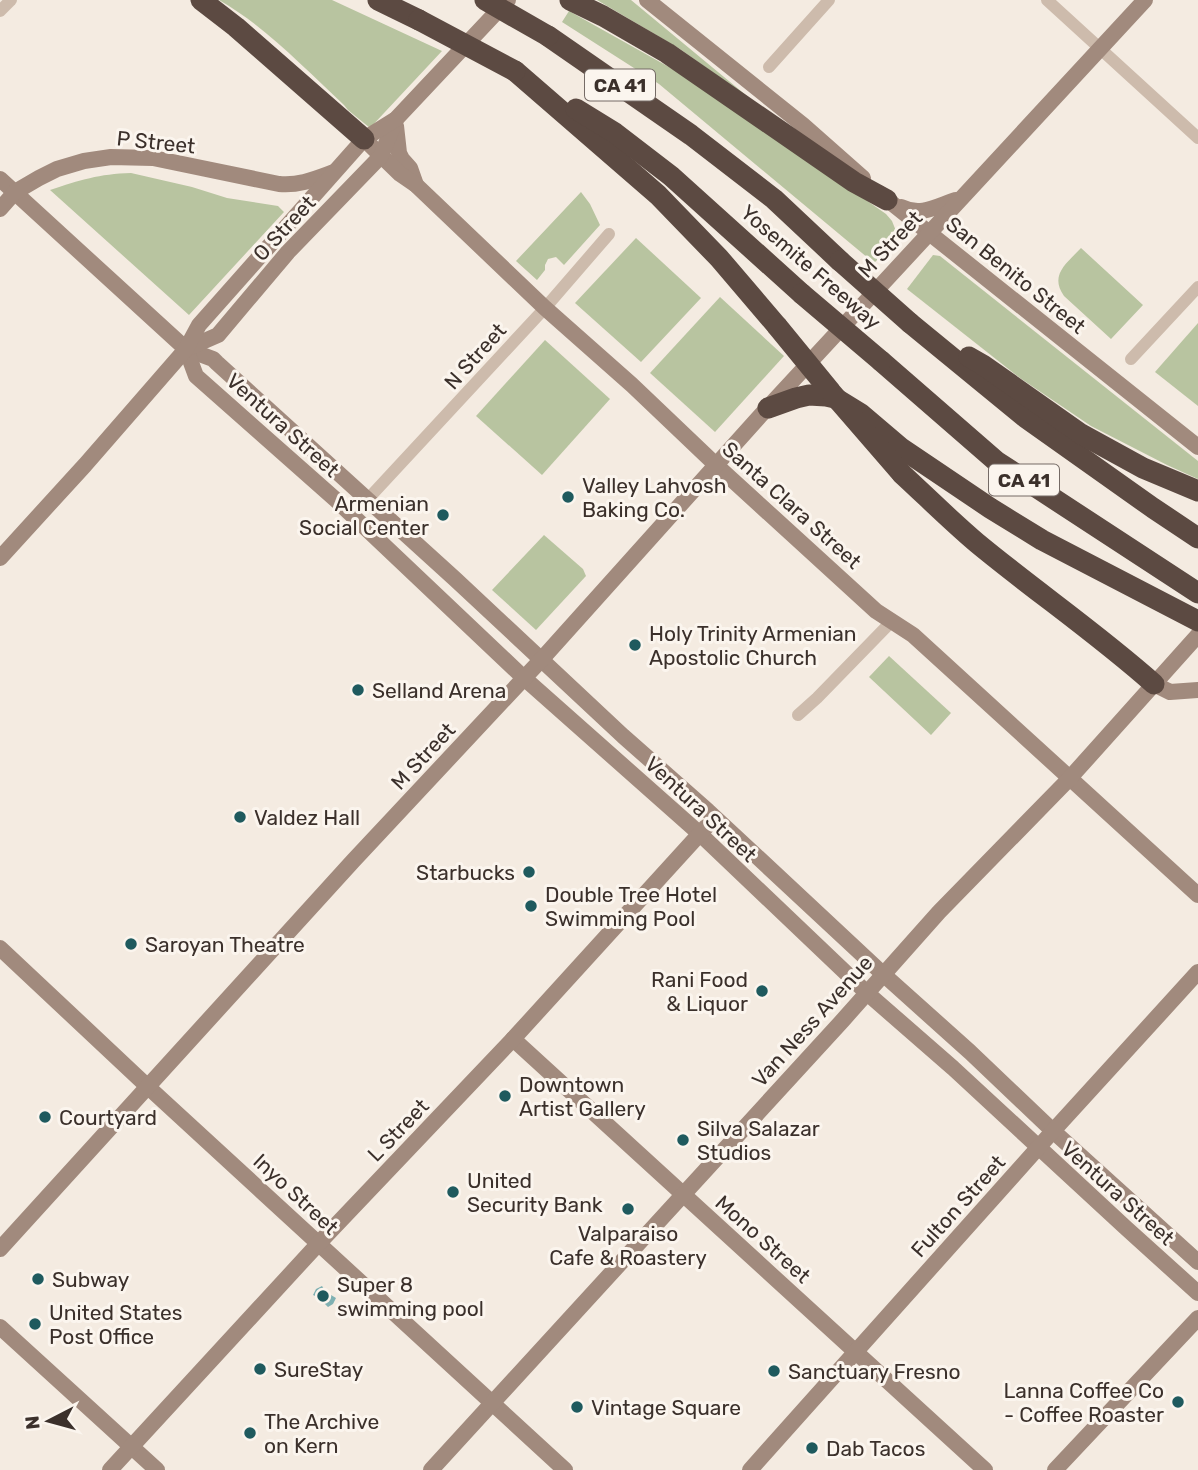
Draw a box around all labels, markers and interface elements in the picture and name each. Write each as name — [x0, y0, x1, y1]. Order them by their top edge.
road number: CA 41 — [585, 69, 655, 100]
street label: P Street — [115, 125, 197, 159]
street label: O Street — [248, 190, 320, 266]
street label: Yosemite Freeway — [736, 199, 887, 335]
street label: M Street — [853, 205, 927, 283]
street label: San Benito Street — [941, 211, 1091, 339]
street label: N Street — [439, 318, 511, 394]
street label: Ventura Street — [221, 368, 345, 482]
street label: Santa Clara Street — [717, 436, 867, 574]
road number: CA 41 — [989, 464, 1059, 495]
place label: Valley Lahvosh Baking Co. — [582, 473, 727, 522]
marker: Valley Lahvosh Baking Co. — [560, 489, 576, 505]
place label: Armenian Social Center — [299, 491, 429, 540]
marker: Armenian Social Center — [435, 507, 451, 523]
place label: Holy Trinity Armenian Apostolic Church — [649, 621, 857, 670]
marker: Holy Trinity Armenian Apostolic Church — [627, 637, 643, 653]
place label: Selland Arena — [372, 678, 506, 703]
marker: Selland Arena — [350, 682, 366, 698]
street label: M Street — [386, 717, 460, 795]
street label: Ventura Street — [640, 751, 762, 867]
place label: Valdez Hall — [254, 805, 360, 830]
marker: Valdez Hall — [232, 809, 248, 825]
place label: Starbucks — [416, 860, 515, 885]
marker: Starbucks — [521, 864, 537, 880]
place label: Double Tree Hotel Swimming Pool — [545, 882, 717, 931]
marker: Double Tree Hotel Swimming Pool — [523, 898, 539, 914]
place label: Saroyan Theatre — [145, 932, 305, 957]
marker: Saroyan Theatre — [123, 936, 139, 952]
street label: Van Ness Avenue — [747, 950, 877, 1092]
place label: Rani Food & Liquor — [651, 967, 748, 1016]
marker: Rani Food & Liquor — [754, 983, 770, 999]
place label: Downtown Artist Gallery — [519, 1072, 646, 1121]
marker: Downtown Artist Gallery — [497, 1088, 513, 1104]
street label: L Street — [362, 1094, 434, 1166]
place label: Courtyard — [59, 1105, 157, 1130]
marker: Courtyard — [37, 1109, 53, 1125]
place label: Silva Salazar Studios — [697, 1116, 820, 1165]
marker: Silva Salazar Studios — [675, 1132, 691, 1148]
street label: Ventura Street — [1056, 1136, 1180, 1250]
street label: Inyo Street — [248, 1148, 344, 1240]
street label: Fulton Street — [906, 1150, 1010, 1262]
place label: United Security Bank — [467, 1168, 603, 1217]
marker: United Security Bank — [445, 1184, 461, 1200]
street label: Mono Street — [710, 1190, 816, 1288]
marker: Valparaiso Cafe & Roastery — [620, 1201, 636, 1217]
place label: Valparaiso Cafe & Roastery — [549, 1221, 707, 1270]
place label: Subway — [52, 1267, 130, 1292]
marker: Subway — [30, 1271, 46, 1287]
place label: Super 8 swimming pool — [337, 1272, 484, 1321]
marker: Super 8 swimming pool — [315, 1288, 331, 1304]
place label: United States Post Office — [49, 1300, 183, 1349]
marker: United States Post Office — [27, 1316, 43, 1332]
place label: SureStay — [274, 1357, 364, 1382]
place label: Sanctuary Fresno — [788, 1359, 961, 1384]
marker: SureStay — [252, 1361, 268, 1377]
marker: Sanctuary Fresno — [766, 1363, 782, 1379]
place label: Lanna Coffee Co - Coffee Roaster — [1003, 1378, 1164, 1427]
north arrow — [14, 1386, 84, 1456]
marker: Lanna Coffee Co - Coffee Roaster — [1170, 1394, 1186, 1410]
place label: Vintage Square — [591, 1395, 741, 1420]
marker: Vintage Square — [569, 1399, 585, 1415]
place label: The Archive on Kern — [264, 1409, 379, 1458]
text: N — [20, 1415, 45, 1431]
marker: The Archive on Kern — [242, 1425, 258, 1441]
place label: Dab Tacos — [826, 1436, 925, 1461]
marker: Dab Tacos — [804, 1440, 820, 1456]

